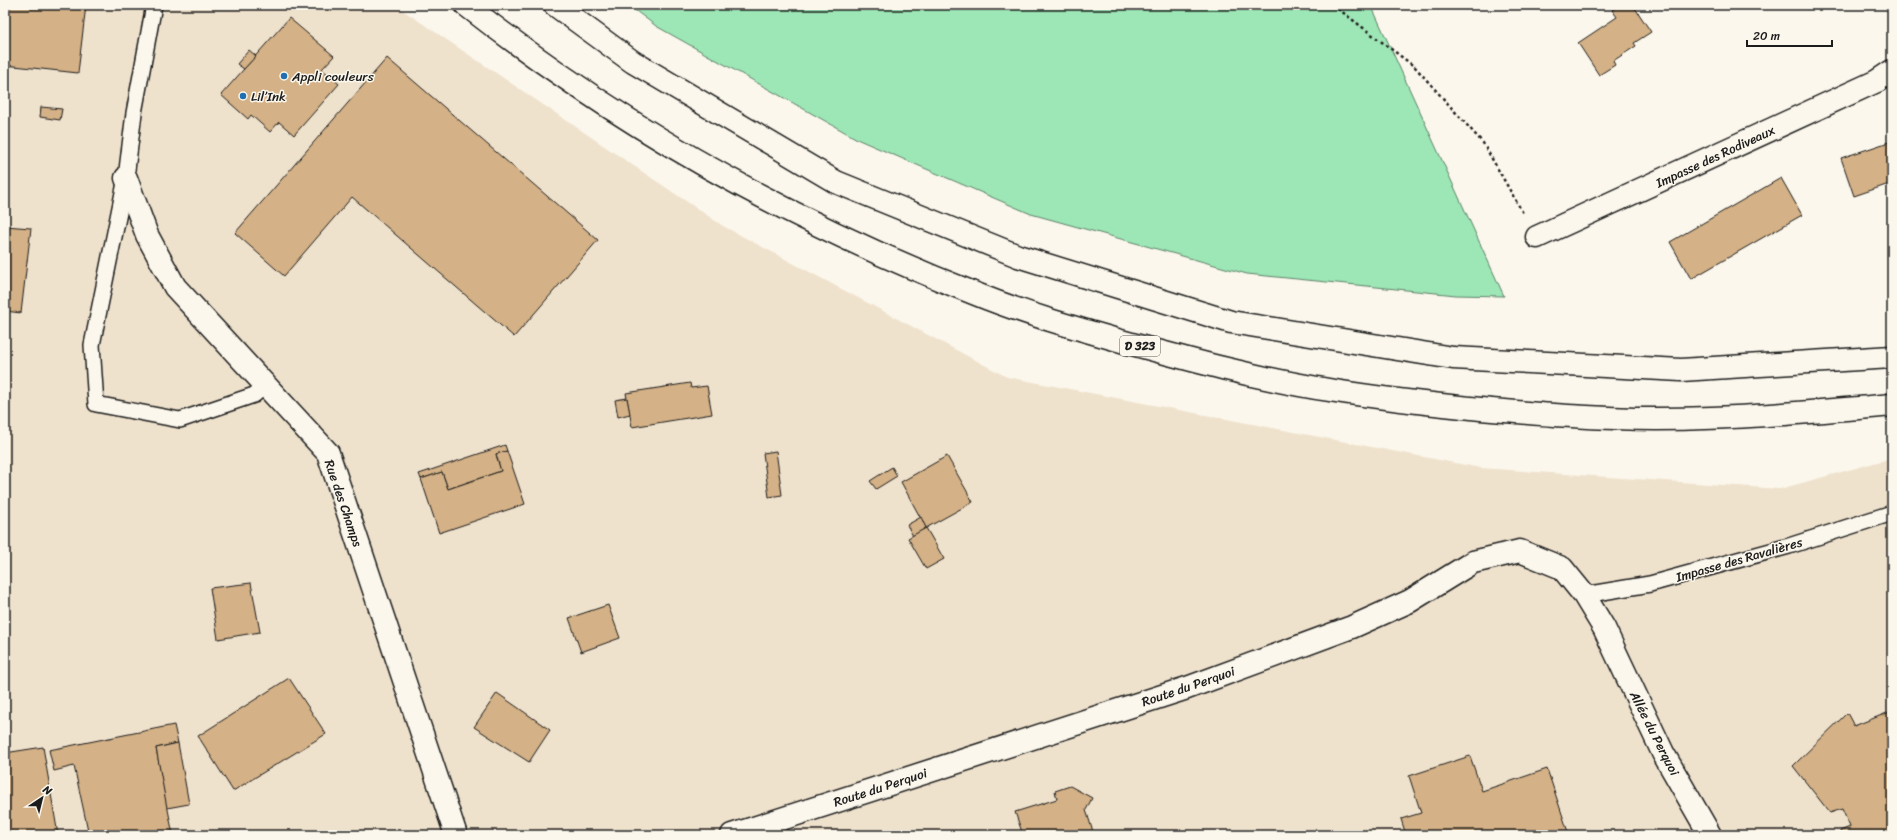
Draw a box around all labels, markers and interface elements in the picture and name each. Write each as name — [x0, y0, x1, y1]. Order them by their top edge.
scale bar — [1747, 22, 1832, 48]
text: 20 m — [1753, 25, 1780, 47]
place label: Appli couleurs — [291, 65, 375, 88]
marker: Appli couleurs — [279, 71, 289, 81]
place label: Lil’Ink — [251, 85, 286, 108]
marker: Lil’Ink — [238, 91, 248, 101]
street label: Impasse des Rodiveaux — [1651, 119, 1779, 195]
road number: D 323 — [1120, 336, 1160, 356]
street label: Rue des Champs — [318, 456, 369, 551]
street label: Impasse des Ravalières — [1672, 530, 1806, 589]
street label: Route du Perquoi — [1138, 660, 1238, 713]
street label: Allée du Perquoi — [1623, 686, 1686, 780]
street label: Route du Perquoi — [830, 761, 930, 813]
north arrow — [22, 778, 62, 818]
text: N — [38, 780, 56, 800]

